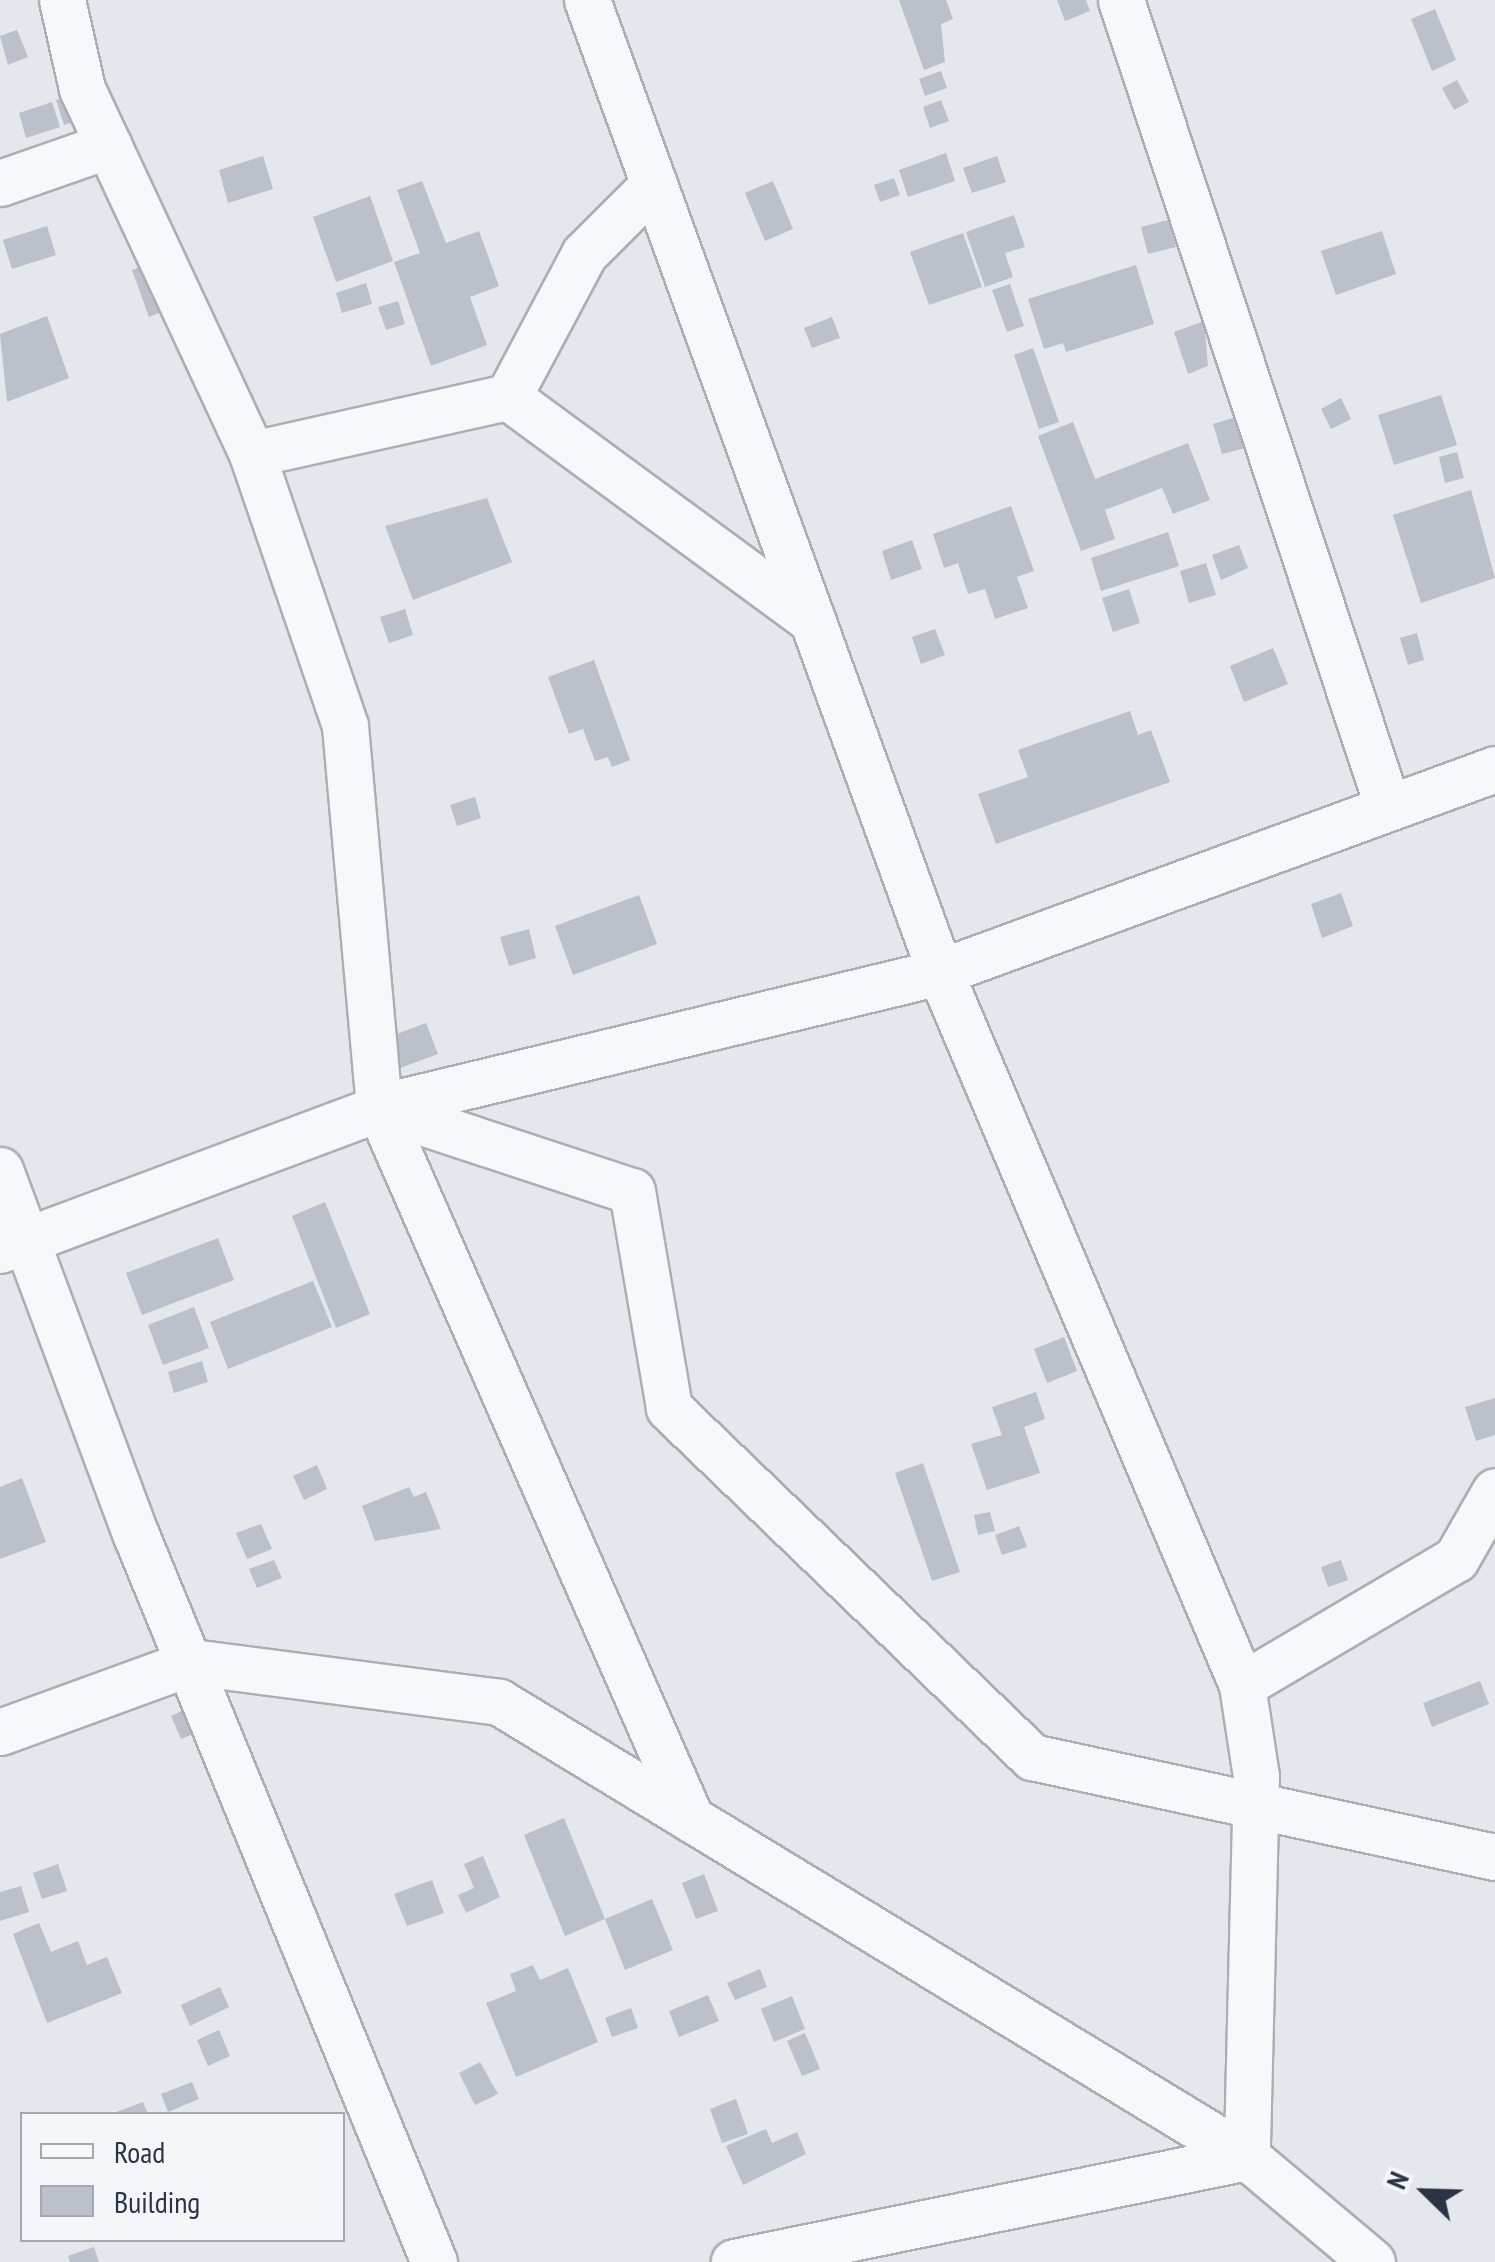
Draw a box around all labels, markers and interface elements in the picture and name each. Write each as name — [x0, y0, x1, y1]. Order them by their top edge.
legend — [20, 2112, 345, 2242]
text: Road — [114, 2132, 165, 2171]
north arrow — [1375, 2142, 1475, 2242]
text: N — [1377, 2166, 1417, 2194]
text: Building — [114, 2182, 200, 2221]

